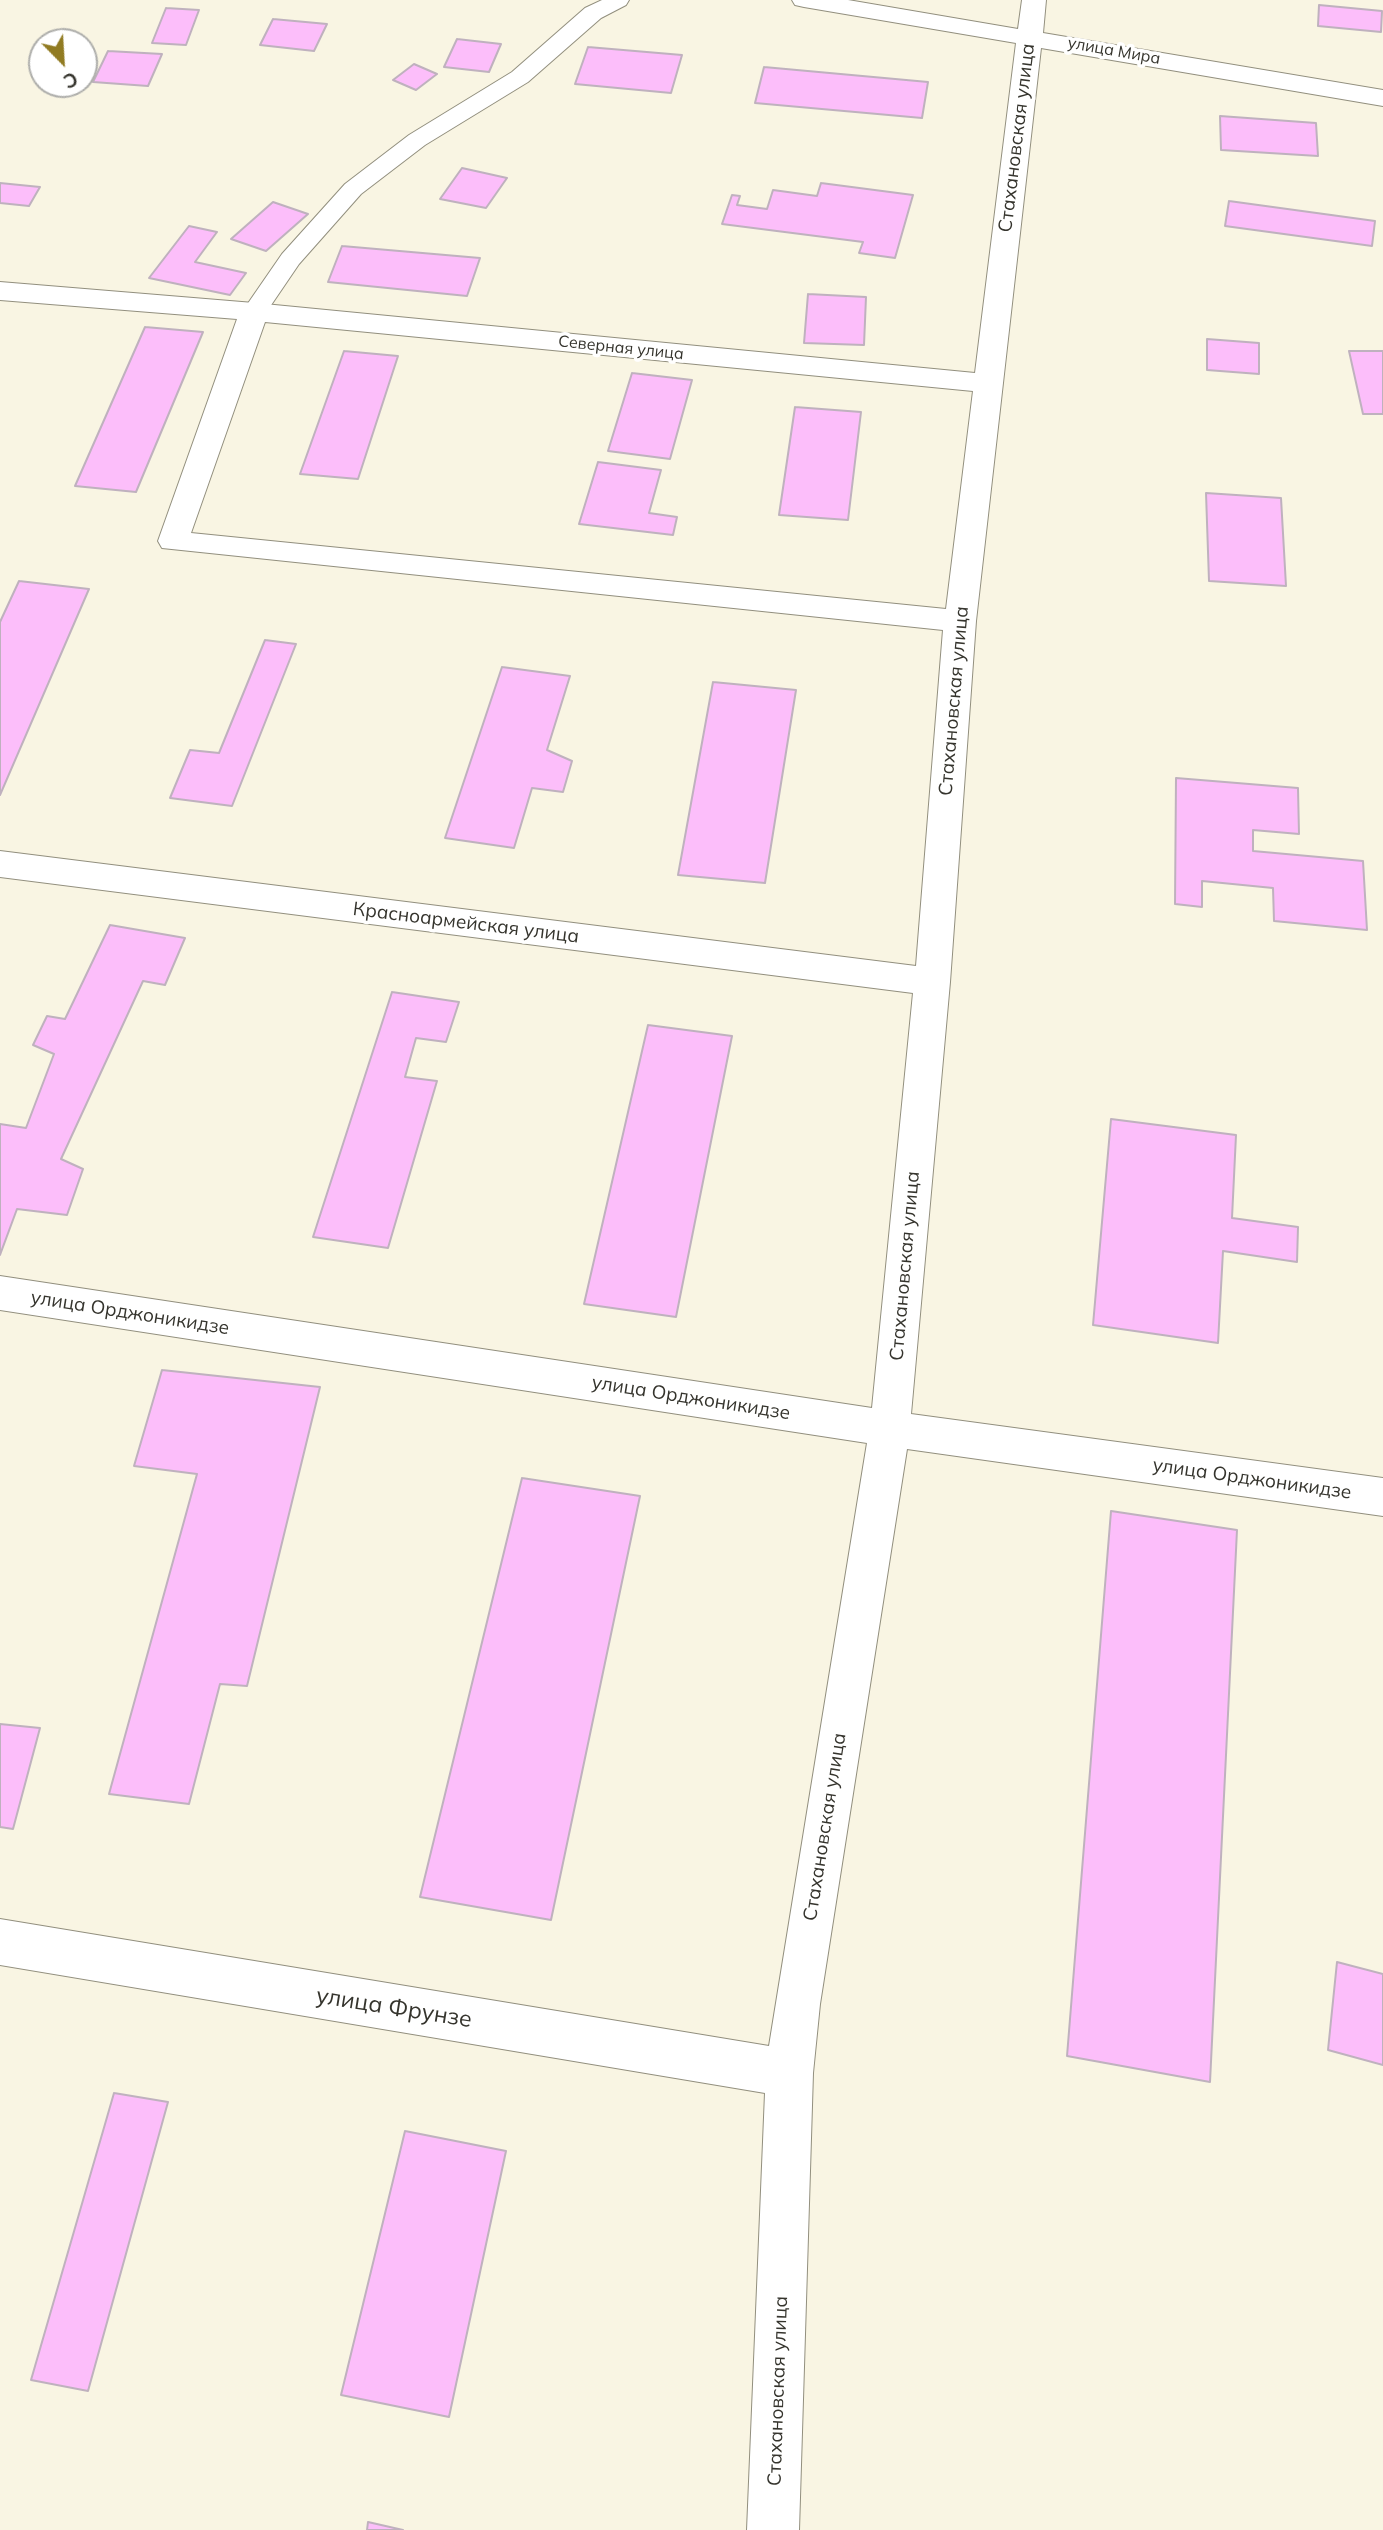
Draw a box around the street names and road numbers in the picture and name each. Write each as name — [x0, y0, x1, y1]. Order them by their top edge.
street label: улица Мира — [1066, 33, 1162, 69]
street label: Стахановская улица — [994, 42, 1040, 234]
street label: Северная улица — [557, 332, 685, 364]
street label: Стахановская улица — [934, 605, 974, 797]
street label: Красноармейская улица — [352, 898, 580, 948]
street label: Стахановская улица — [885, 1170, 925, 1362]
street label: улица Орджоникидзе — [29, 1286, 231, 1340]
street label: улица Орджоникидзе — [590, 1371, 792, 1425]
street label: улица Орджоникидзе — [1151, 1454, 1353, 1504]
street label: Стахановская улица — [799, 1731, 851, 1923]
street label: улица Фрунзе — [314, 1982, 474, 2034]
street label: Стахановская улица — [763, 2296, 793, 2486]

